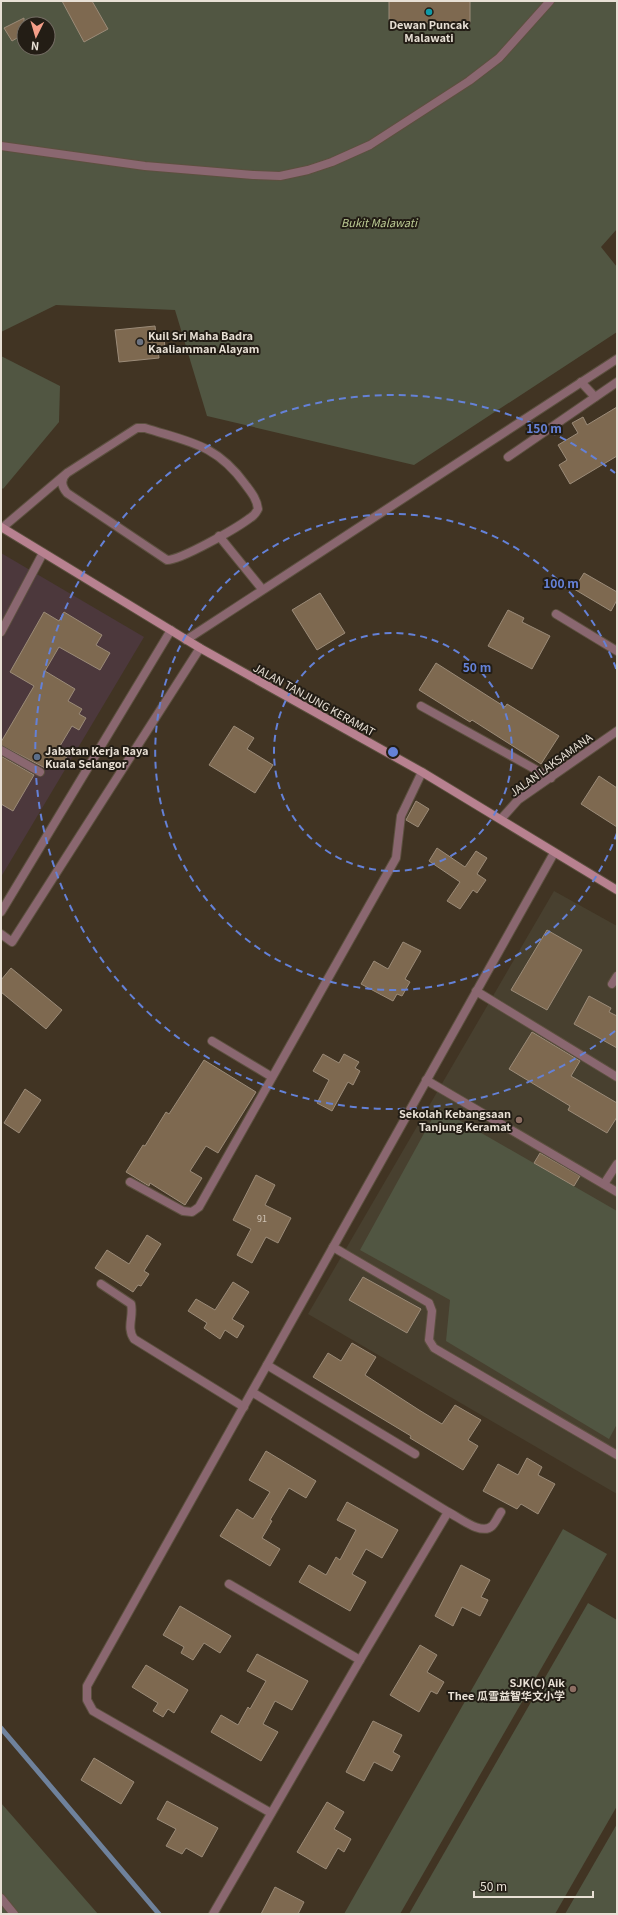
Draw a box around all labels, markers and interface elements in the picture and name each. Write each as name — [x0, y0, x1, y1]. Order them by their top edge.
marker: Dewan Puncak Malawati — [424, 7, 434, 17]
north arrow — [16, 16, 56, 56]
place label: Dewan Puncak Malawati — [389, 16, 469, 45]
text: N — [30, 39, 40, 55]
park label: Bukit Malawati — [341, 214, 419, 230]
place label: Kuil Sri Maha Badra Kaaliamman Alayam — [148, 327, 259, 356]
marker: Kuil Sri Maha Badra Kaaliamman Alayam — [135, 337, 145, 347]
text: 150 m — [526, 419, 562, 436]
text: 100 m — [543, 574, 579, 591]
text: 50 m — [463, 658, 491, 675]
street label: JALAN TANJUNG KERAMAT — [251, 659, 379, 739]
street label: JALAN LAKSAMANA — [506, 729, 595, 800]
place label: Jabatan Kerja Raya Kuala Selangor — [45, 742, 148, 771]
centre of rings — [386, 745, 400, 759]
marker: Jabatan Kerja Raya Kuala Selangor — [32, 752, 42, 762]
place label: Sekolah Kebangsaan Tanjung Keramat — [399, 1105, 511, 1134]
marker: Sekolah Kebangsaan Tanjung Keramat — [514, 1115, 524, 1125]
house number: 91 — [257, 1212, 267, 1225]
place label: SJK(C) Aik Thee 瓜雪益智华文小学 — [448, 1674, 565, 1703]
marker: SJK(C) Aik Thee 瓜雪益智华文小学 — [568, 1684, 578, 1694]
scale bar — [474, 1873, 593, 1899]
text: 50 m — [480, 1877, 507, 1894]

